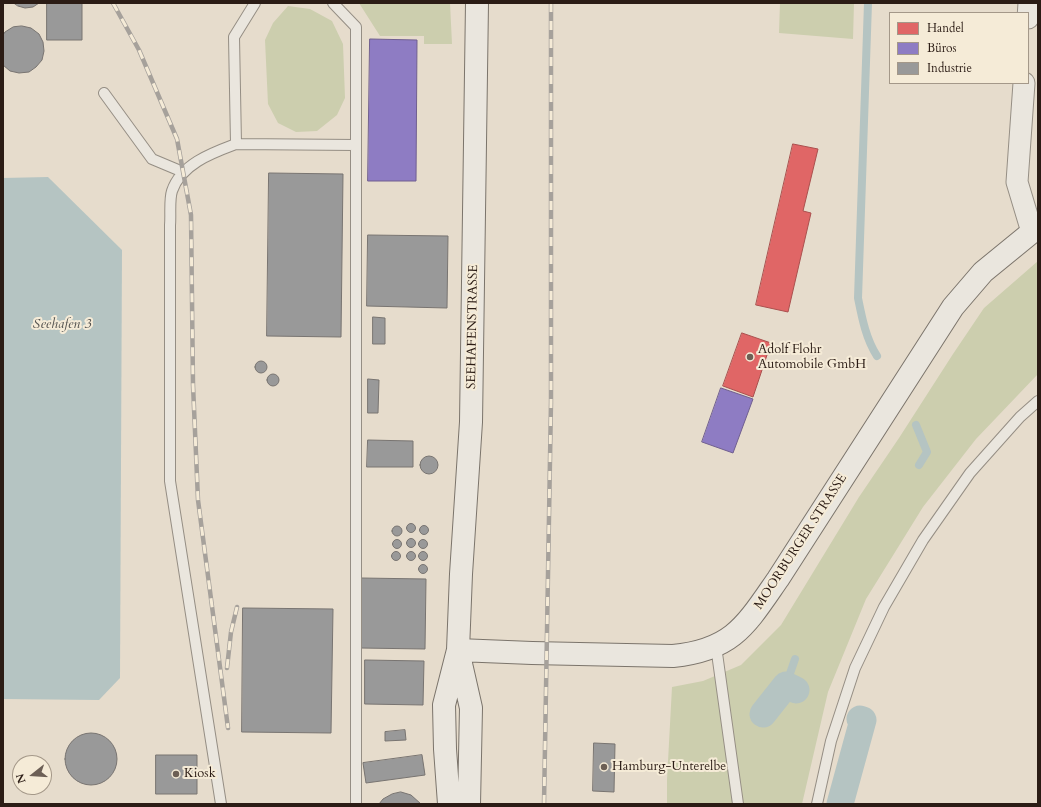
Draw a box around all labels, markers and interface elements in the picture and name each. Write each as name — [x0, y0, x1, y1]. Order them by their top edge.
legend — [889, 12, 1029, 84]
text: Handel — [927, 20, 964, 36]
text: Büros — [927, 40, 957, 56]
text: Industrie — [927, 60, 972, 76]
street label: SEEHAFENSTRASSE — [464, 265, 482, 389]
water label: Seehafen 3 — [33, 317, 91, 333]
place label: Adolf Flohr Automobile GmbH — [758, 342, 866, 373]
marker: Adolf Flohr Automobile GmbH — [745, 352, 755, 362]
street label: MOORBURGER STRASSE — [751, 471, 851, 613]
north arrow — [12, 755, 52, 795]
place label: Hamburg-Unterelbe — [612, 759, 726, 775]
marker: Hamburg-Unterelbe — [599, 762, 609, 772]
place label: Kiosk — [184, 766, 216, 782]
marker: Kiosk — [171, 769, 181, 779]
text: N — [12, 772, 30, 785]

